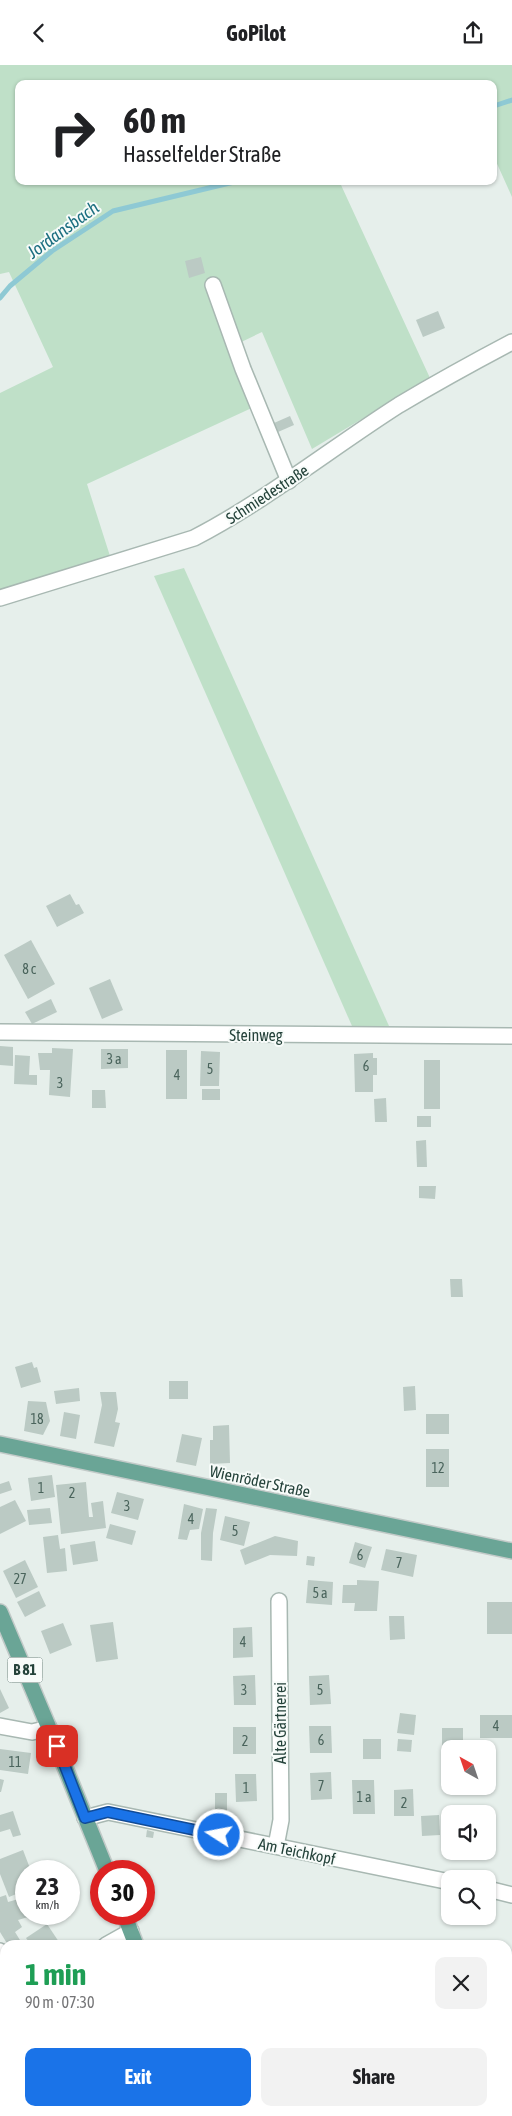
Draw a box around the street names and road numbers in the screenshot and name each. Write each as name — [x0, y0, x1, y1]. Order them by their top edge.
street label: Schmiedestraße — [222, 461, 312, 527]
street label: Steinweg — [229, 1026, 283, 1045]
street label: Wienröder Straße — [208, 1462, 312, 1500]
road number: B 81 — [8, 1657, 42, 1683]
street label: Alte Gärtnerei — [271, 1682, 289, 1764]
street label: Am Teichkopf — [257, 1834, 338, 1869]

